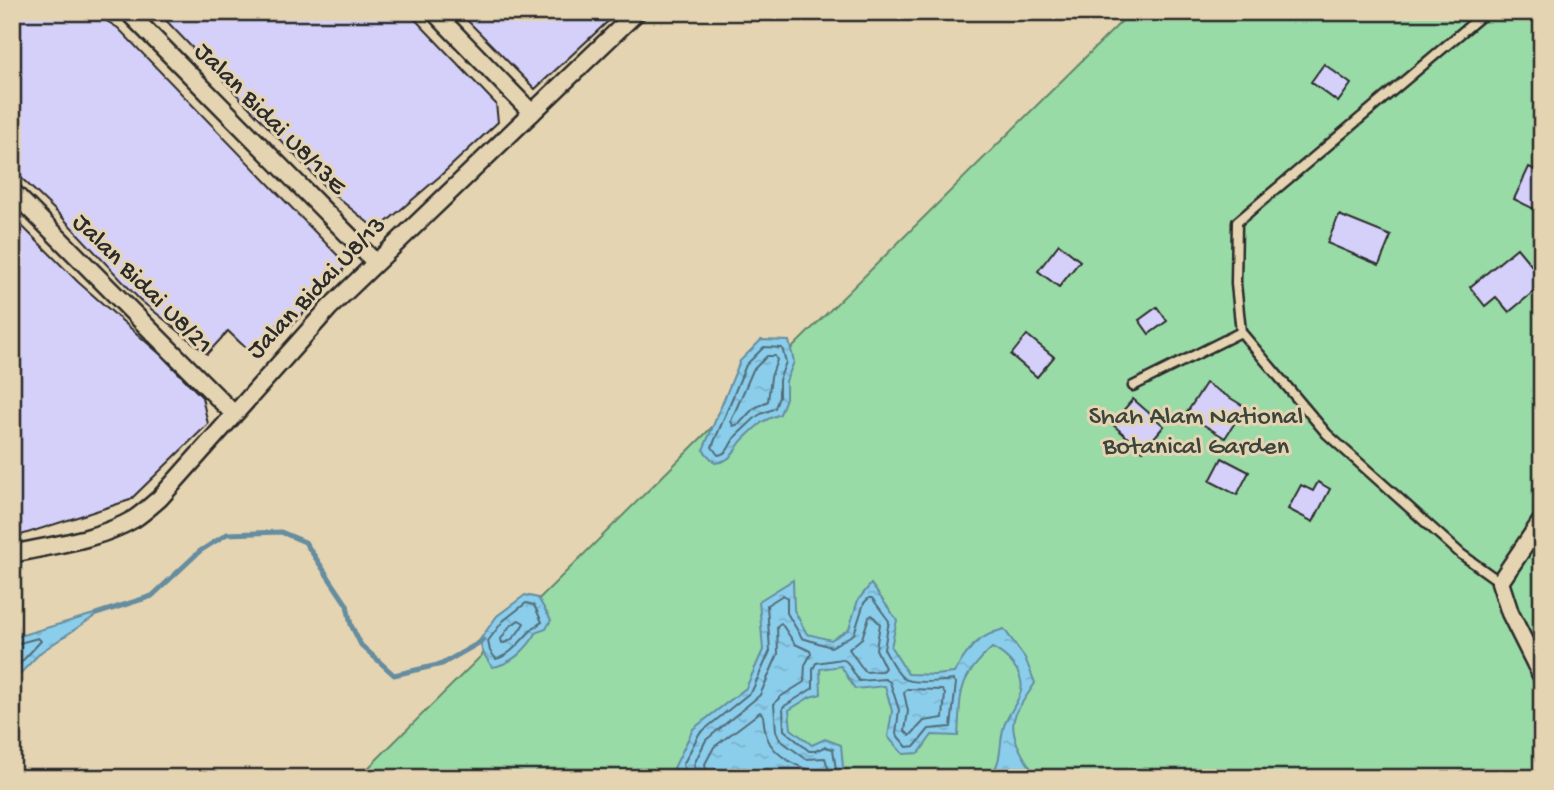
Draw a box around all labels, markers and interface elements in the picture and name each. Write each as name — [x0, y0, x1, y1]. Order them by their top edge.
street label: Jalan Bidai U8/13E — [186, 37, 352, 203]
street label: Jalan Bidai U8/21 — [64, 208, 218, 362]
street label: Jalan Bidai U8/13 — [242, 211, 394, 367]
park label: Shah Alam National Botanical Garden — [1089, 403, 1303, 464]

